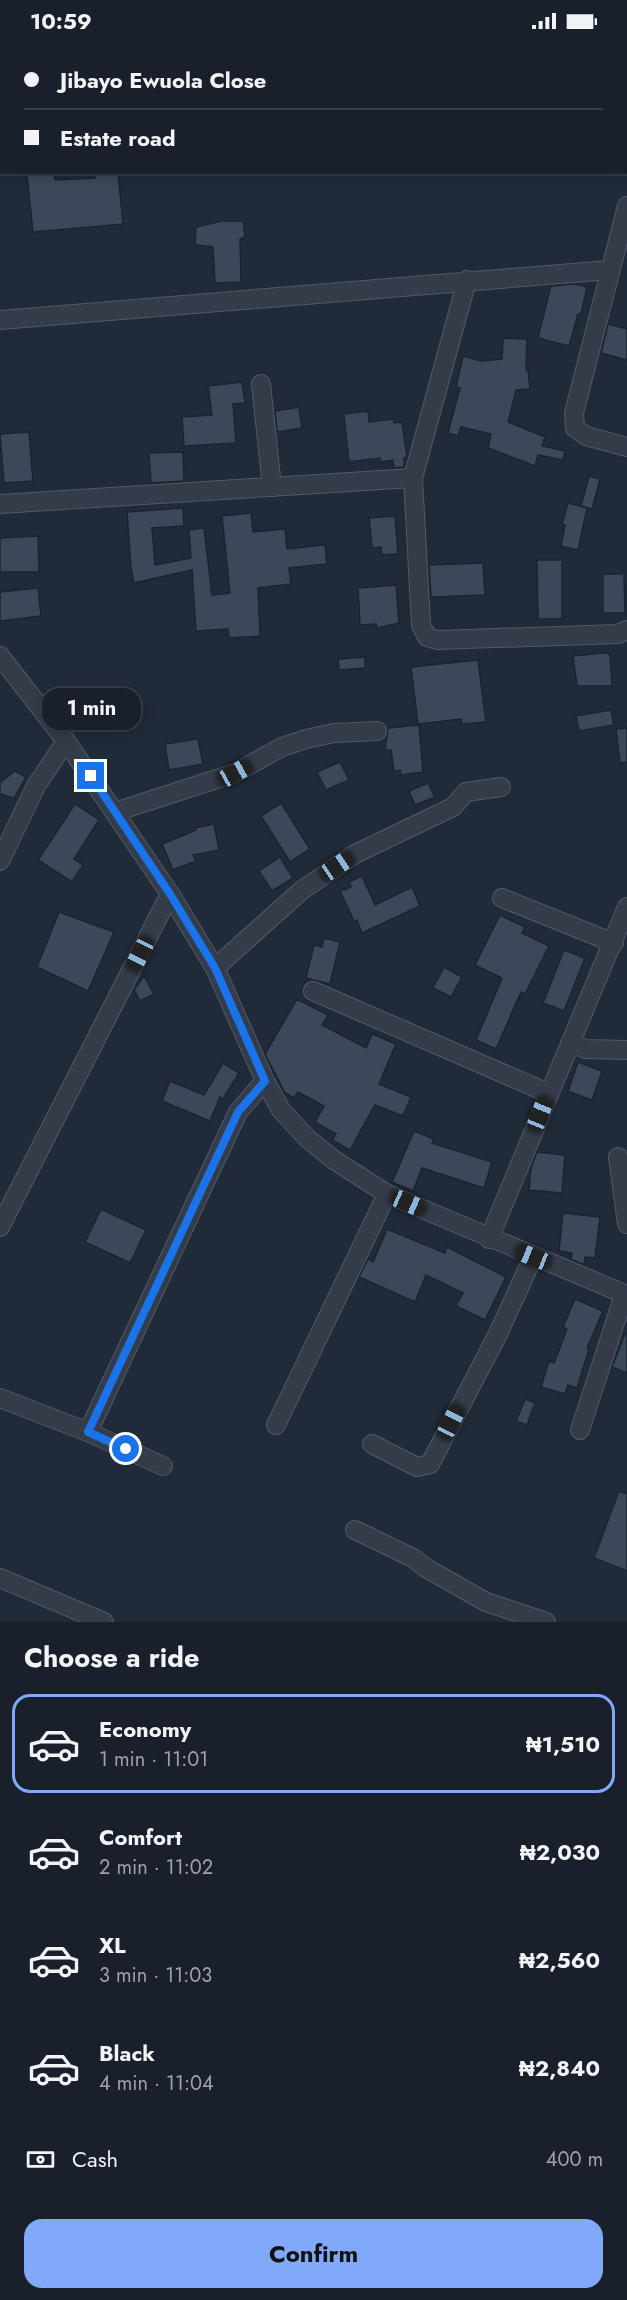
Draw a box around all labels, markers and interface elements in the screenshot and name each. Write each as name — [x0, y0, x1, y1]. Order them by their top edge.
text: 10:59 — [30, 5, 92, 37]
text: Jibayo Ewuola Close — [60, 64, 266, 96]
text: Estate road — [60, 122, 175, 154]
callout: 1 min — [42, 689, 140, 731]
text: 1 min — [67, 694, 116, 723]
car — [215, 756, 255, 790]
route end — [77, 762, 104, 789]
car — [317, 848, 357, 884]
car — [124, 934, 156, 974]
car — [525, 1094, 555, 1134]
car — [388, 1187, 428, 1219]
car — [513, 1242, 553, 1272]
car — [435, 1402, 467, 1442]
route start — [112, 1435, 139, 1462]
text: Choose a ride — [24, 1638, 199, 1677]
text: Economy — [99, 1713, 191, 1745]
icon: car — [27, 1717, 81, 1771]
text: ₦1,510 — [526, 1728, 600, 1760]
text: 1 min · 11:01 — [99, 1745, 208, 1774]
text: Comfort — [99, 1821, 182, 1853]
icon: car — [27, 1825, 81, 1879]
text: ₦2,030 — [520, 1836, 600, 1868]
text: 2 min · 11:02 — [99, 1853, 213, 1882]
text: XL — [99, 1929, 126, 1961]
icon: car — [27, 1933, 81, 1987]
text: ₦2,560 — [519, 1944, 600, 1976]
text: 3 min · 11:03 — [99, 1961, 212, 1990]
text: Black — [99, 2037, 155, 2069]
icon: car — [27, 2041, 81, 2095]
text: ₦2,840 — [519, 2052, 600, 2084]
text: 4 min · 11:04 — [99, 2069, 214, 2098]
icon: cash — [24, 2143, 57, 2176]
text: Cash — [72, 2143, 118, 2175]
text: 400 m — [546, 2145, 603, 2174]
button: Confirm — [24, 2219, 603, 2288]

